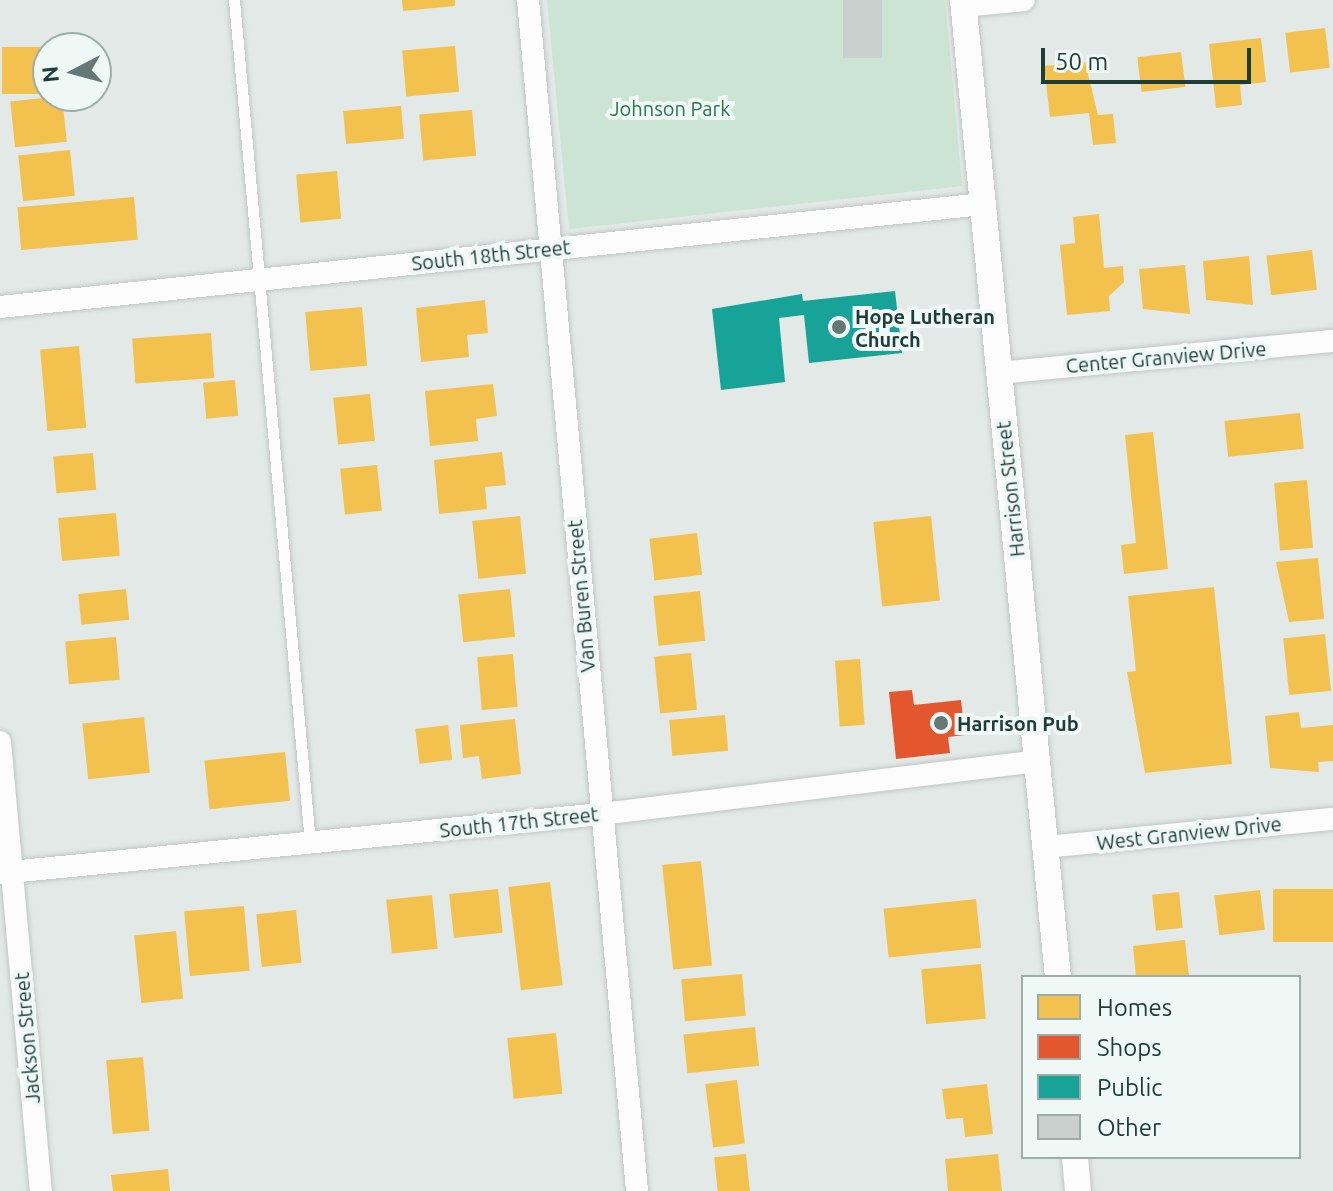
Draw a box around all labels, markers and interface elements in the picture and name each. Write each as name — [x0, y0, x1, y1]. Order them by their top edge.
north arrow — [32, 32, 112, 112]
scale bar — [1045, 32, 1255, 82]
text: 50 m — [1055, 48, 1108, 75]
text: N — [36, 65, 63, 84]
park label: Johnson Park — [610, 96, 730, 120]
street label: South 18th Street — [410, 235, 572, 275]
place label: Hope Lutheran Church — [855, 304, 995, 351]
marker: Hope Lutheran Church — [830, 318, 848, 336]
street label: Center Granview Drive — [1065, 336, 1267, 378]
street label: Harrison Street — [991, 420, 1029, 558]
street label: Van Buren Street — [562, 519, 600, 673]
place label: Harrison Pub — [957, 711, 1079, 735]
marker: Harrison Pub — [932, 714, 950, 732]
street label: South 17th Street — [438, 802, 600, 842]
street label: West Granview Drive — [1095, 811, 1283, 855]
street label: Jackson Street — [9, 971, 45, 1105]
legend — [1021, 975, 1301, 1159]
text: Homes — [1097, 994, 1172, 1021]
text: Shops — [1097, 1034, 1162, 1061]
text: Public — [1097, 1074, 1162, 1101]
text: Other — [1097, 1114, 1161, 1141]

